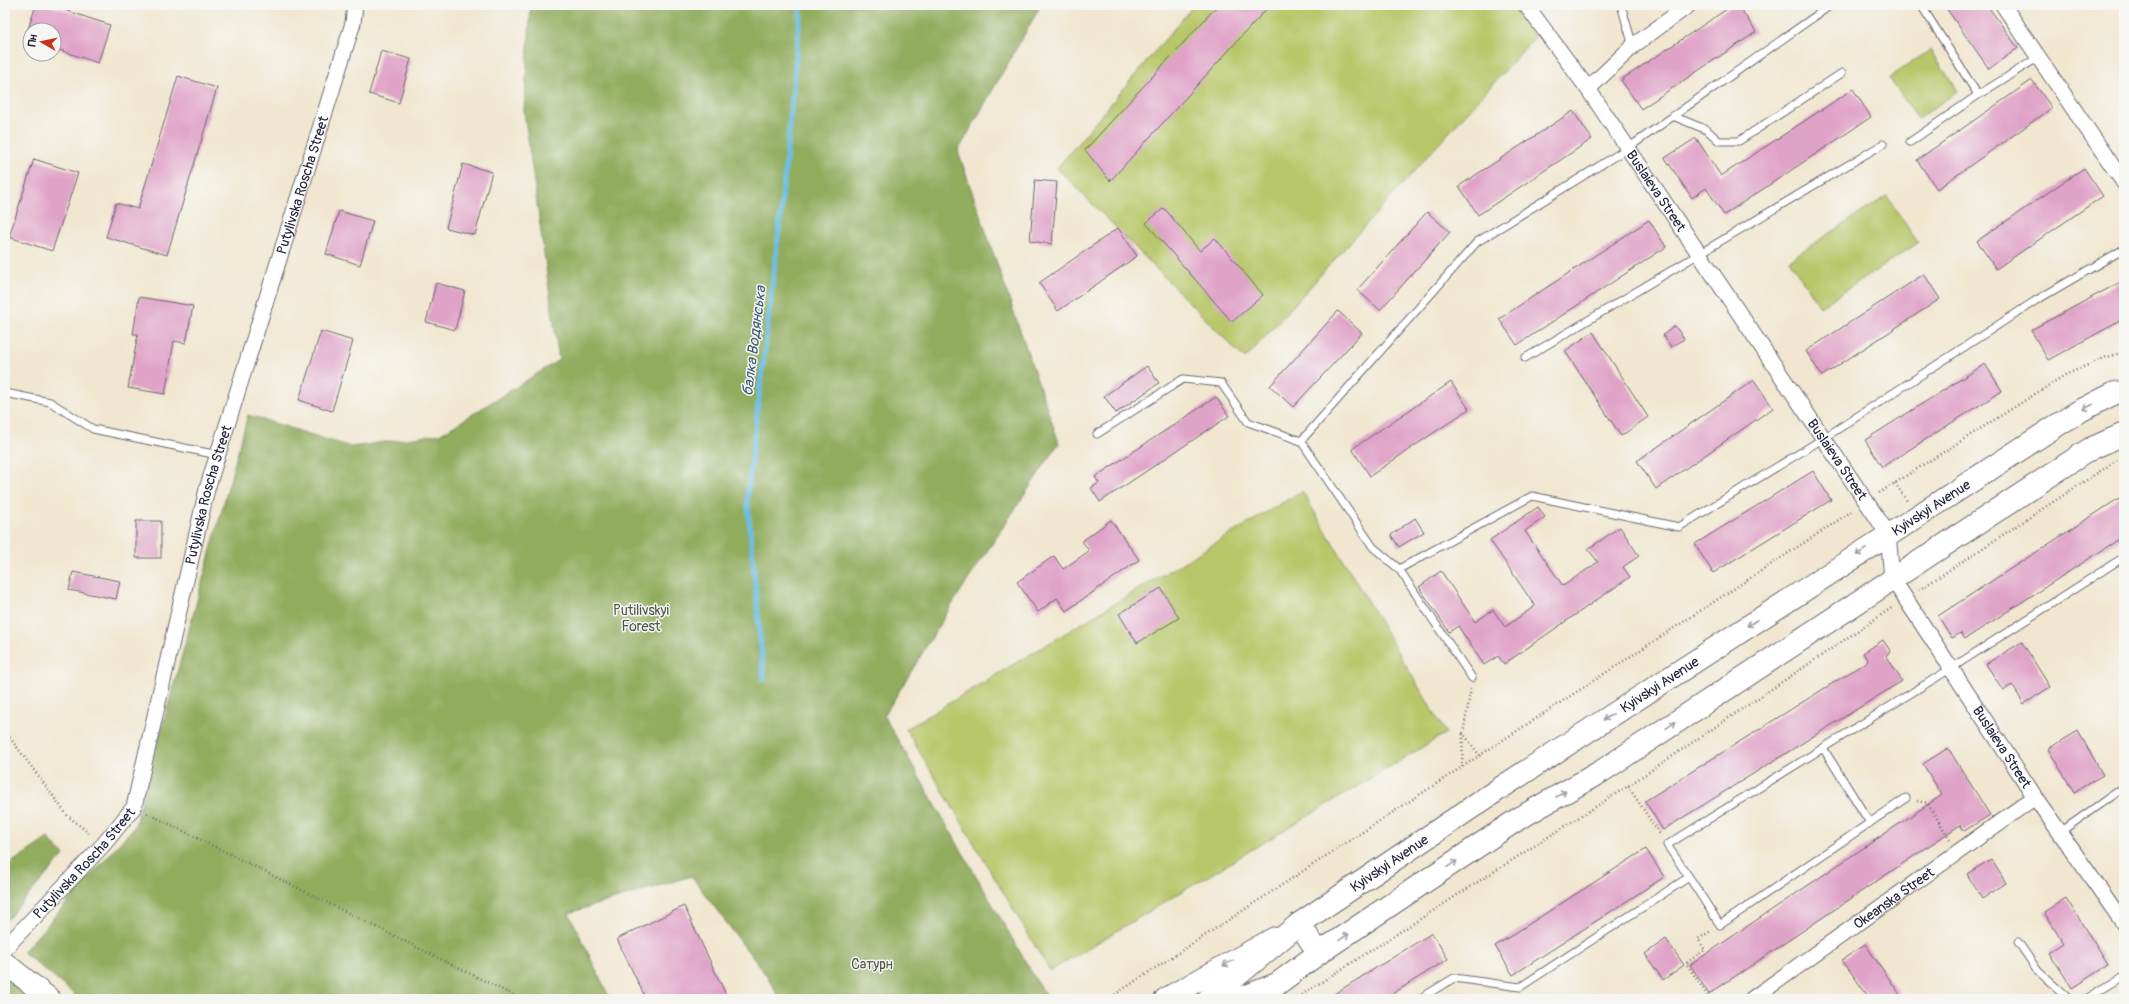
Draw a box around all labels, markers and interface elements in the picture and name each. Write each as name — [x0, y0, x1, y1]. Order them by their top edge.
north arrow — [22, 22, 62, 62]
text: Пн — [25, 33, 40, 48]
street label: Putylivska Roscha Street — [273, 114, 332, 256]
street label: Buslaieva Street — [1623, 147, 1690, 235]
water label: балка Водянська — [738, 284, 771, 397]
one-way arrow — [2083, 404, 2095, 411]
street label: Buslaieva Street — [1804, 416, 1871, 504]
street label: Putylivska Roscha Street — [182, 423, 236, 566]
street label: Kyivskyi Avenue — [1889, 476, 1974, 540]
one-way arrow — [1855, 548, 1866, 556]
park label: Putilivskyi Forest — [613, 602, 670, 635]
one-way arrow — [1747, 619, 1758, 627]
street label: Kyivskyi Avenue — [1617, 653, 1702, 717]
street label: Buslaieva Street — [1969, 703, 2035, 792]
one-way arrow — [1603, 713, 1614, 721]
one-way arrow — [1665, 720, 1677, 728]
one-way arrow — [1555, 790, 1567, 798]
street label: Putylivska Roscha Street — [30, 804, 139, 922]
street label: Kyivskyi Avenue — [1347, 831, 1432, 896]
one-way arrow — [1446, 860, 1457, 868]
street label: Okeanska Street — [1850, 864, 1938, 933]
one-way arrow — [1338, 932, 1350, 940]
park label: Сатурн — [851, 956, 893, 973]
one-way arrow — [1222, 960, 1234, 967]

